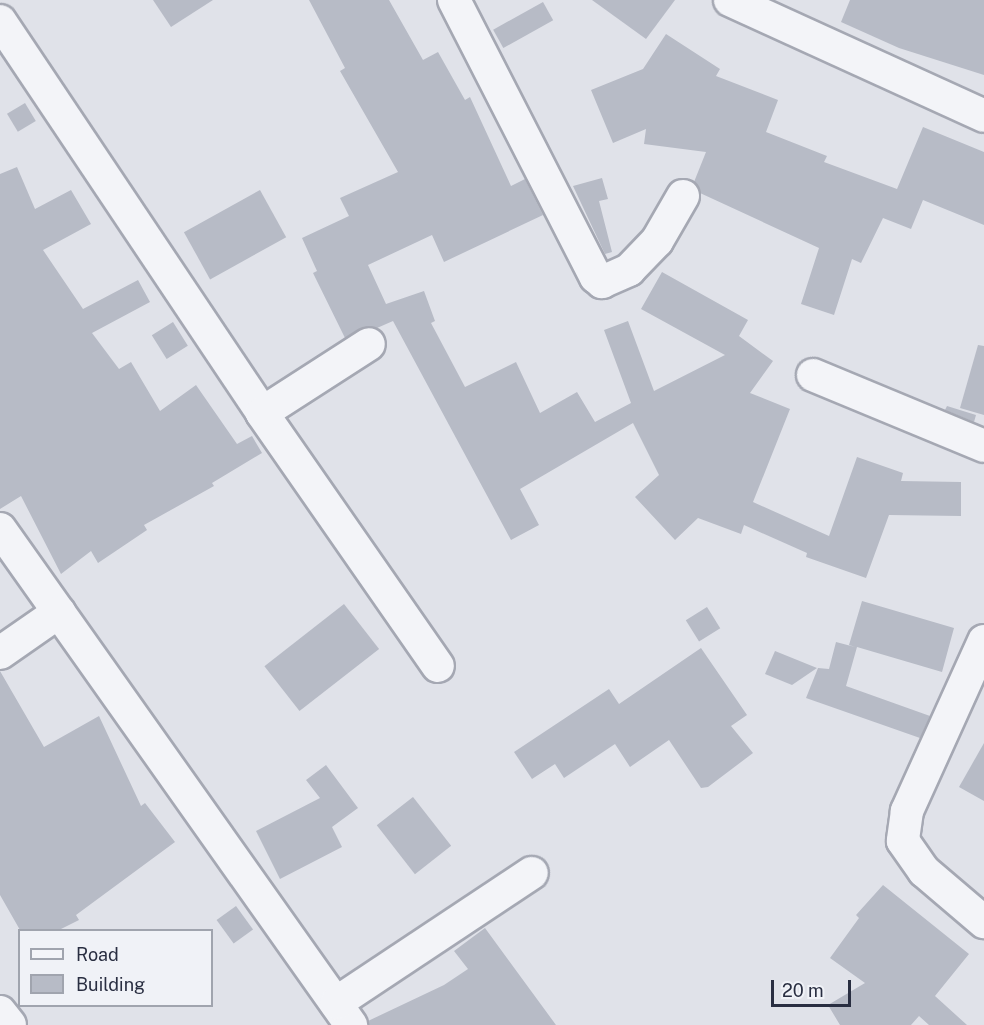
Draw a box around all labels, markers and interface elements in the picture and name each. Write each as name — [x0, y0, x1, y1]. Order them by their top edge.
legend — [18, 929, 213, 1007]
text: Road — [76, 944, 119, 965]
scale bar — [774, 968, 854, 1006]
text: Building — [76, 974, 145, 995]
text: 20 m — [782, 980, 824, 1001]

